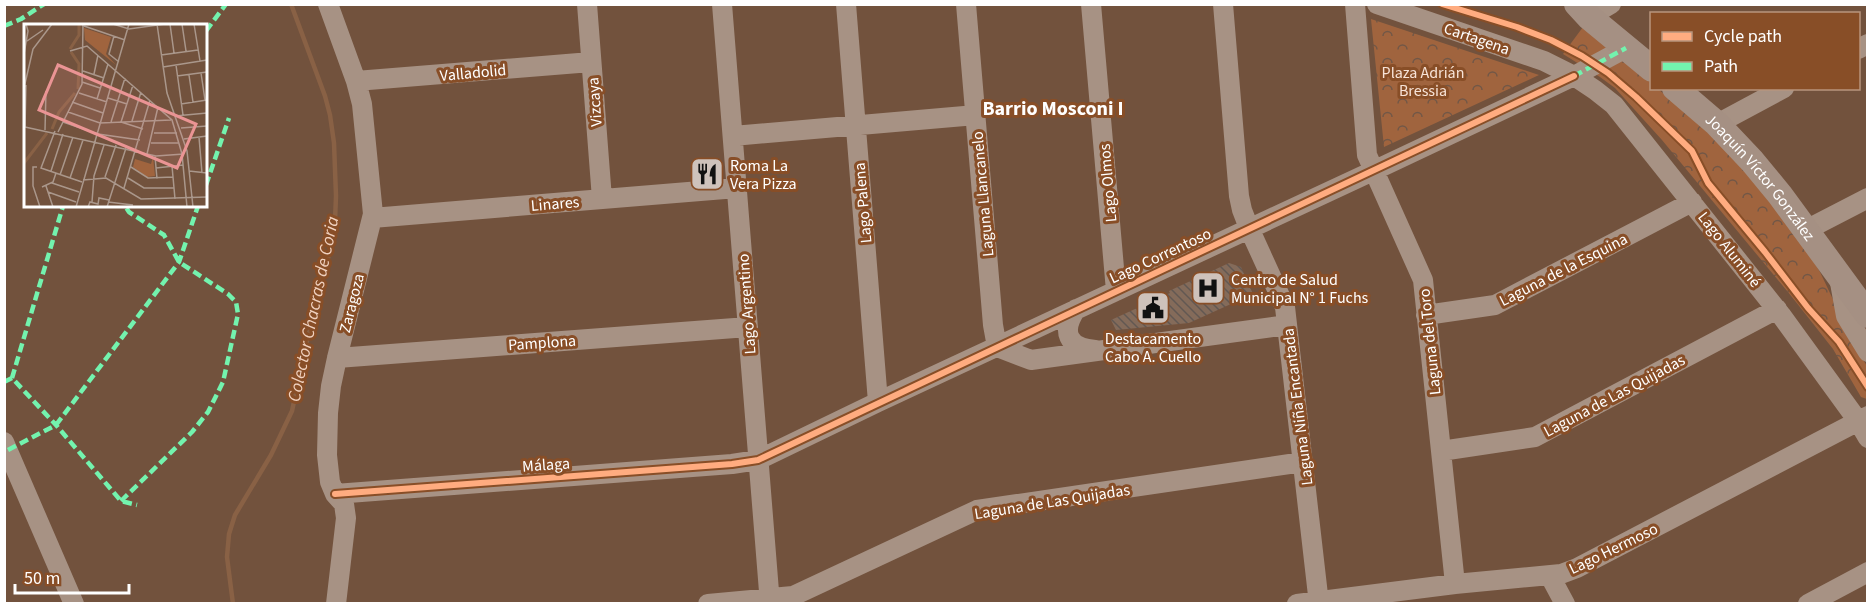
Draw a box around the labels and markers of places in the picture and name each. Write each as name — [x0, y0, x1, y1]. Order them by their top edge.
place label: Roma La Vera Pizza — [730, 155, 797, 195]
restaurant icon: Roma La Vera Pizza — [689, 156, 725, 192]
place label: Centro de Salud Municipal N° 1 Fuchs — [1231, 269, 1369, 309]
hospital icon: Centro de Salud Municipal N° 1 Fuchs — [1190, 270, 1226, 306]
public building icon: Destacamento Cabo A. Cuello — [1135, 290, 1171, 326]
place label: Destacamento Cabo A. Cuello — [1105, 328, 1201, 368]

